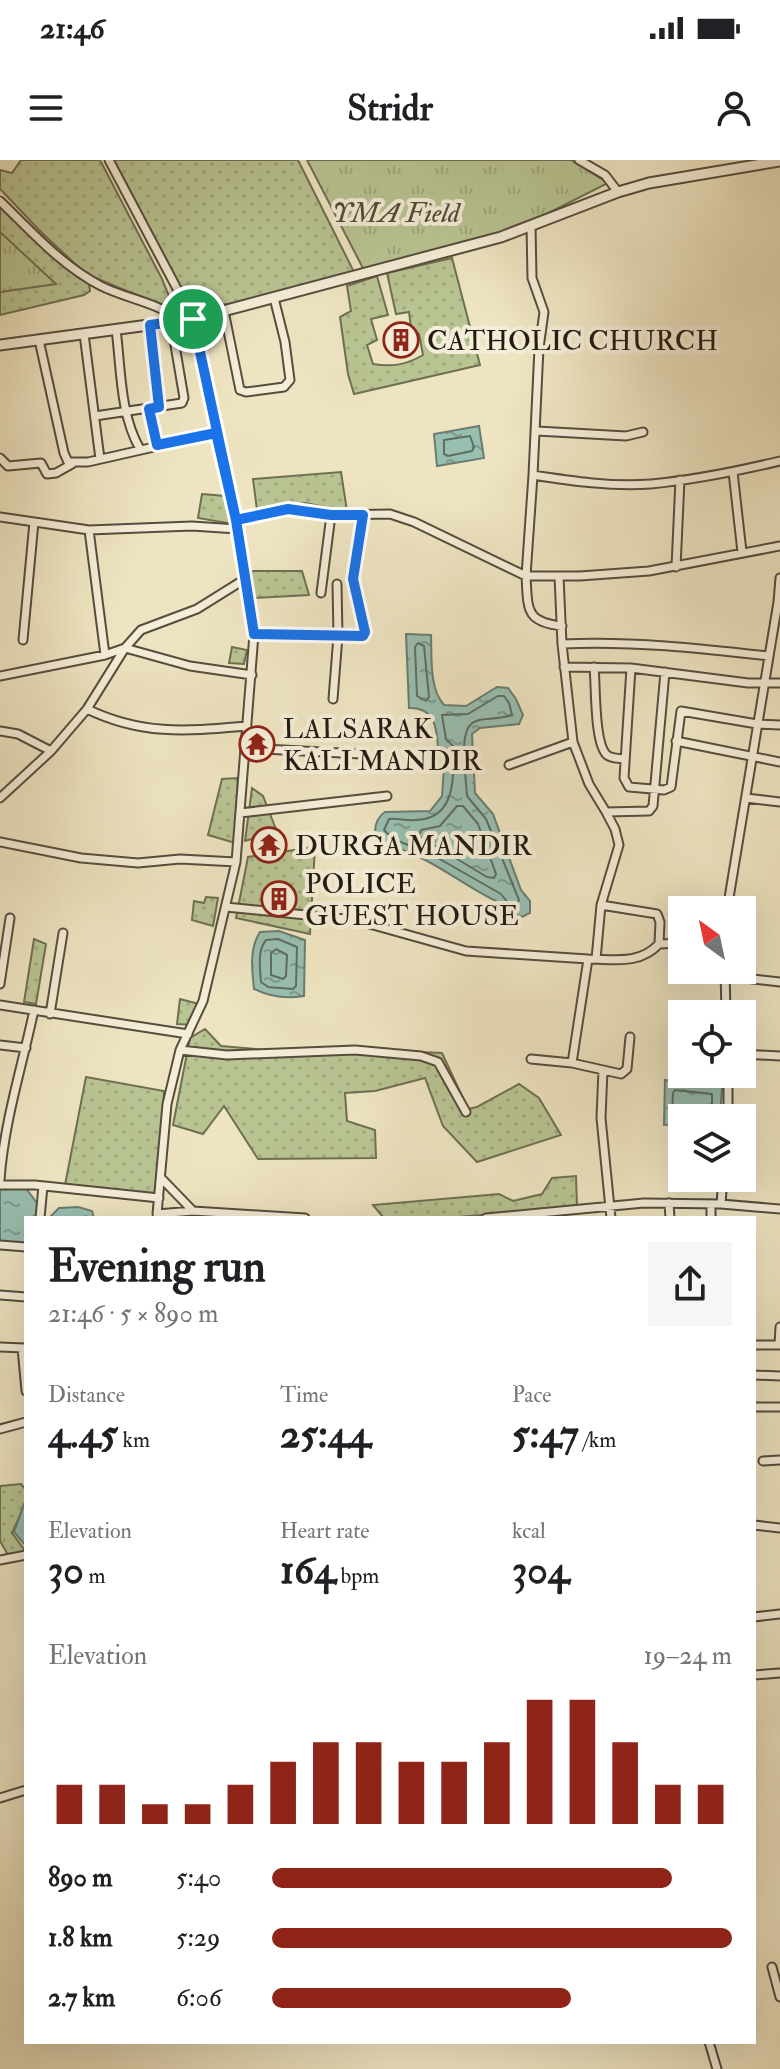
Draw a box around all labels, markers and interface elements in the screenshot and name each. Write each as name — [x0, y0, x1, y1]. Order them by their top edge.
text: 21:46 — [40, 10, 105, 47]
icon: menu — [24, 86, 68, 130]
text: Stridr — [347, 86, 433, 131]
icon: person — [712, 86, 756, 130]
park label: YMA Field — [332, 196, 462, 231]
pin — [159, 285, 227, 353]
icon: arrive — [171, 297, 215, 341]
building icon: CATHOLIC CHURCH — [382, 321, 420, 359]
place label: CATHOLIC CHURCH — [427, 324, 718, 359]
place label: LALSARAK KALI MANDIR — [283, 712, 483, 779]
temple icon: LALSARAK KALI MANDIR — [238, 725, 276, 763]
temple icon: DURGA MANDIR — [250, 826, 288, 864]
place label: DURGA MANDIR — [295, 829, 533, 864]
place label: POLICE GUEST HOUSE — [305, 867, 519, 934]
building icon: POLICE GUEST HOUSE — [260, 880, 298, 918]
north arrow — [668, 896, 756, 984]
map controls — [668, 896, 756, 1192]
button: locate — [668, 1000, 756, 1088]
button: layers — [668, 1104, 756, 1192]
text: Evening run — [48, 1240, 266, 1295]
button: share — [648, 1242, 732, 1326]
text: 21:46 · 5 × 890 m — [48, 1298, 218, 1330]
text: Distance — [48, 1381, 125, 1409]
text: Time — [280, 1381, 328, 1409]
text: Pace — [512, 1381, 551, 1409]
text: 4.45 — [48, 1409, 118, 1460]
text: 25:44 — [280, 1409, 371, 1460]
text: 5:47 — [512, 1409, 578, 1460]
text: km — [118, 1426, 150, 1454]
text: /km — [578, 1426, 616, 1454]
text: Elevation — [48, 1517, 132, 1545]
text: Heart rate — [280, 1517, 370, 1545]
text: kcal — [512, 1517, 546, 1545]
text: 30 — [48, 1545, 84, 1596]
text: 164 — [280, 1545, 336, 1596]
text: 304 — [512, 1545, 569, 1596]
text: m — [84, 1562, 106, 1590]
text: bpm — [336, 1562, 379, 1590]
text: Elevation — [48, 1640, 147, 1672]
text: 19–24 m — [644, 1640, 732, 1672]
text: 890 m — [48, 1862, 113, 1894]
text: 5:40 — [176, 1862, 221, 1894]
text: 1.8 km — [48, 1922, 113, 1954]
text: 5:29 — [176, 1922, 220, 1954]
text: 2.7 km — [48, 1982, 115, 2014]
text: 6:06 — [176, 1982, 222, 2014]

